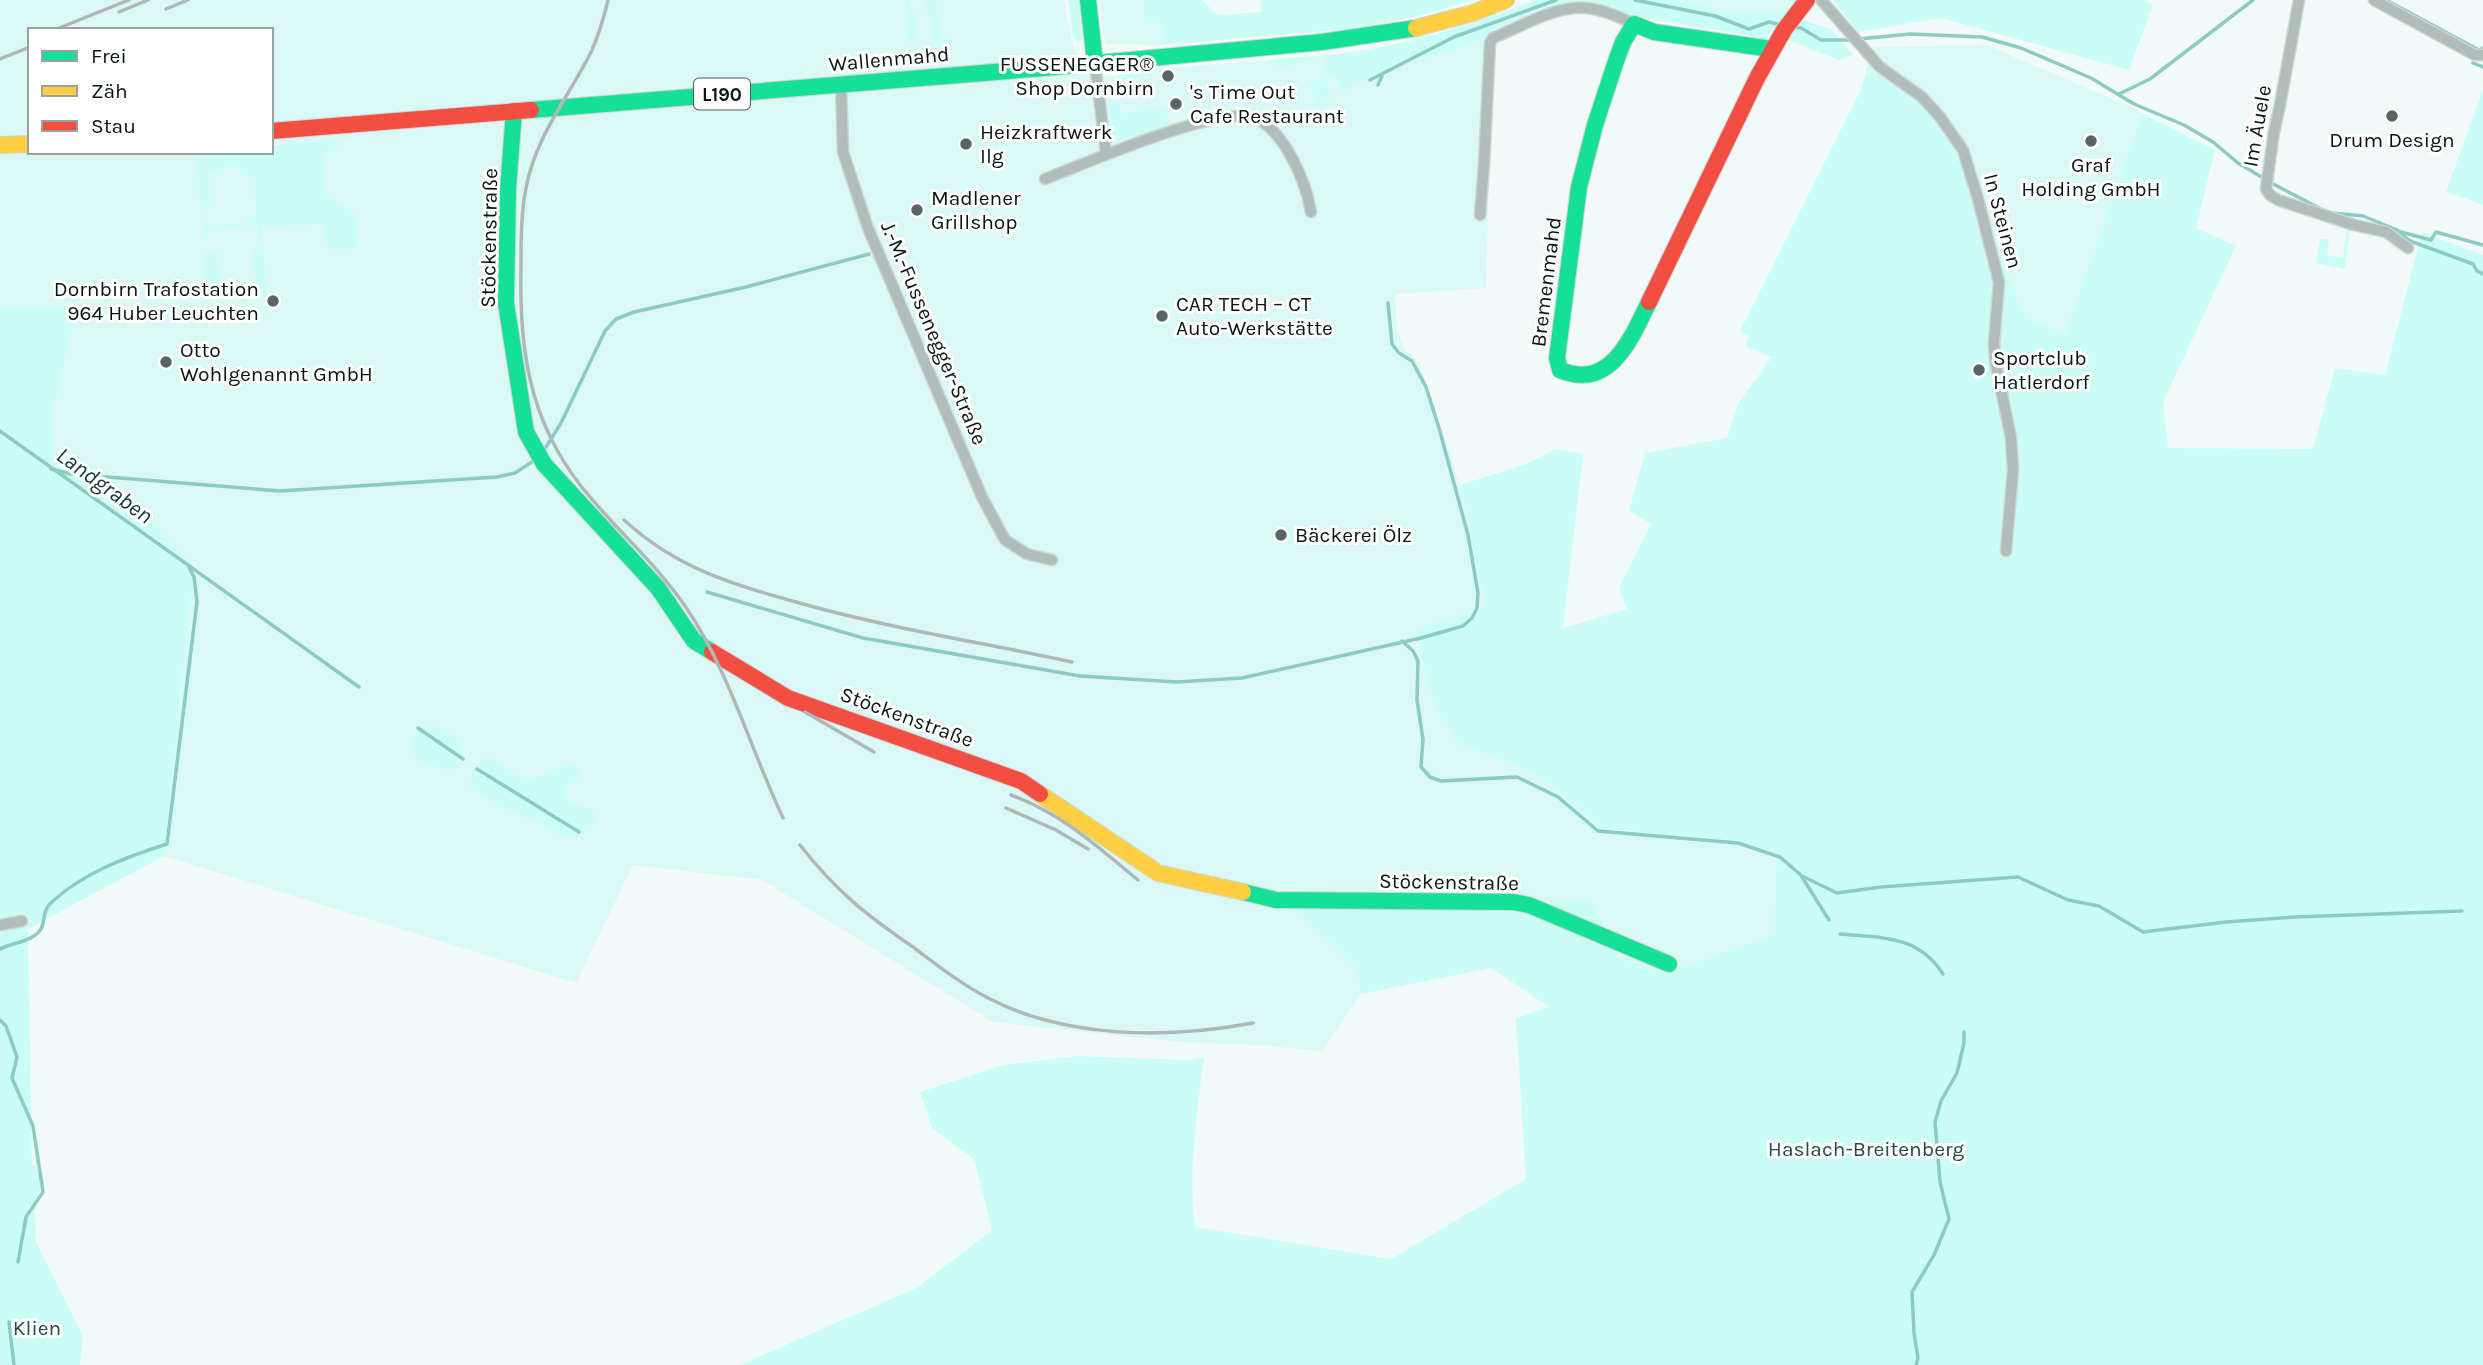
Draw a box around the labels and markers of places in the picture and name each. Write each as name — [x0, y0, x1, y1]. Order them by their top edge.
place label: FUSSENEGGER® Shop Dornbirn — [1000, 52, 1154, 100]
marker: FUSSENEGGER® Shop Dornbirn — [1160, 68, 1176, 84]
place label: 's Time Out Cafe Restaurant — [1190, 80, 1344, 128]
marker: 's Time Out Cafe Restaurant — [1168, 96, 1184, 112]
marker: Drum Design — [2384, 108, 2400, 124]
place label: Heizkraftwerk Ilg — [980, 120, 1113, 168]
place label: Drum Design — [2329, 128, 2455, 152]
marker: Graf Holding GmbH — [2083, 133, 2099, 149]
marker: Heizkraftwerk Ilg — [958, 136, 974, 152]
place label: Graf Holding GmbH — [2021, 153, 2161, 201]
place label: Madlener Grillshop — [931, 186, 1021, 234]
marker: Madlener Grillshop — [909, 202, 925, 218]
place label: Dornbirn Trafostation 964 Huber Leuchten — [54, 277, 259, 325]
place label: CAR TECH – CT Auto-Werkstätte — [1176, 292, 1333, 340]
marker: Dornbirn Trafostation 964 Huber Leuchten — [265, 293, 281, 309]
marker: CAR TECH – CT Auto-Werkstätte — [1154, 308, 1170, 324]
place label: Otto Wohlgenannt GmbH — [180, 338, 373, 386]
place label: Sportclub Hatlerdorf — [1993, 346, 2090, 394]
marker: Otto Wohlgenannt GmbH — [158, 354, 174, 370]
marker: Sportclub Hatlerdorf — [1971, 362, 1987, 378]
place label: Bäckerei Ölz — [1295, 523, 1412, 547]
marker: Bäckerei Ölz — [1273, 527, 1289, 543]

